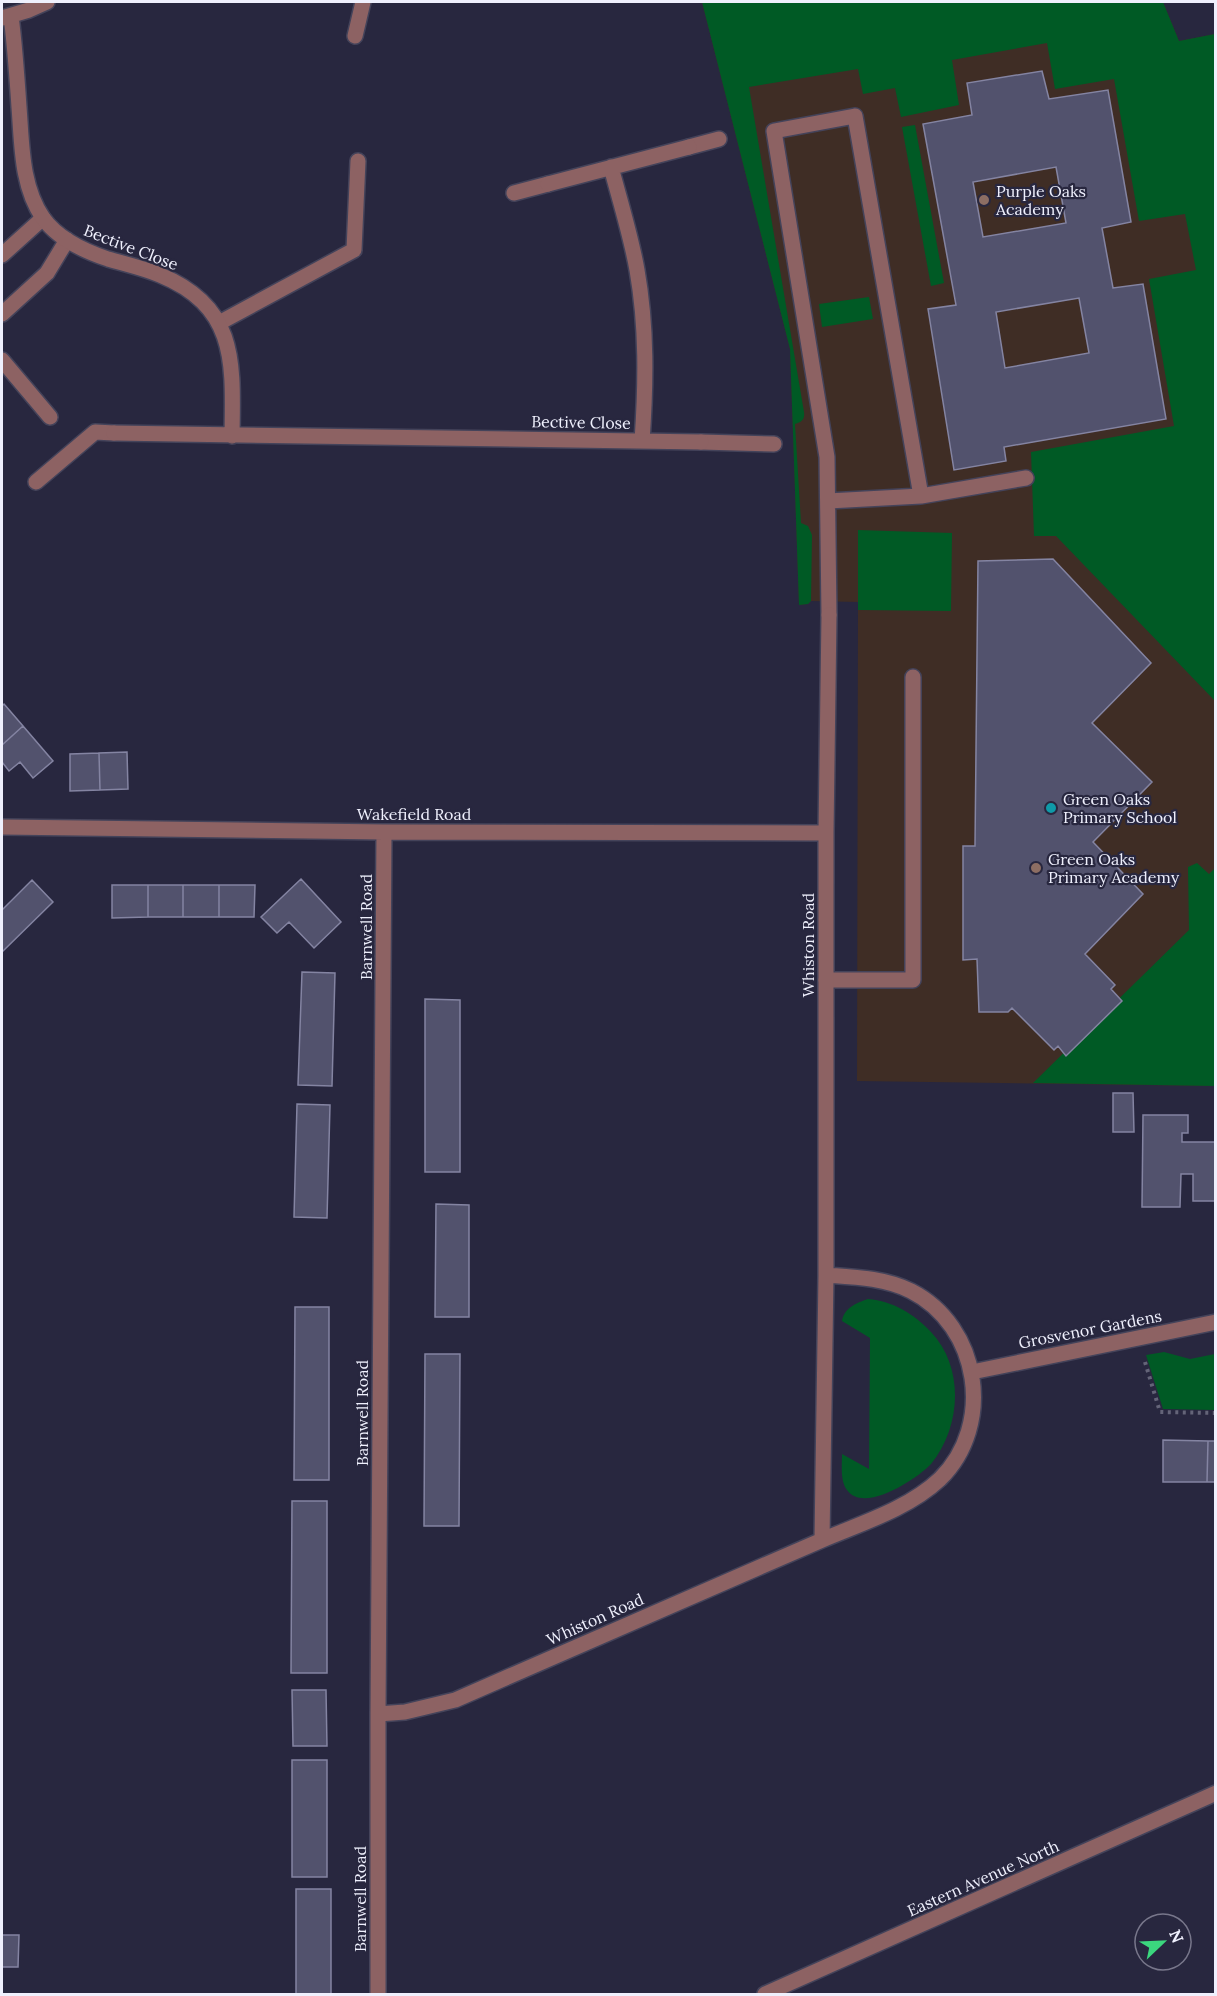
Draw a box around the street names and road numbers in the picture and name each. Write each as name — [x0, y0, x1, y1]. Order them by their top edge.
street label: Bective Close — [81, 220, 181, 274]
street label: Bective Close — [531, 411, 631, 433]
street label: Wakefield Road — [357, 804, 472, 824]
street label: Barnwell Road — [356, 874, 376, 980]
street label: Whiston Road — [798, 892, 818, 997]
street label: Grosvenor Gardens — [1017, 1305, 1163, 1353]
street label: Barnwell Road — [352, 1360, 372, 1466]
street label: Whiston Road — [543, 1588, 647, 1649]
street label: Eastern Avenue North — [904, 1835, 1062, 1921]
street label: Barnwell Road — [350, 1846, 370, 1952]

